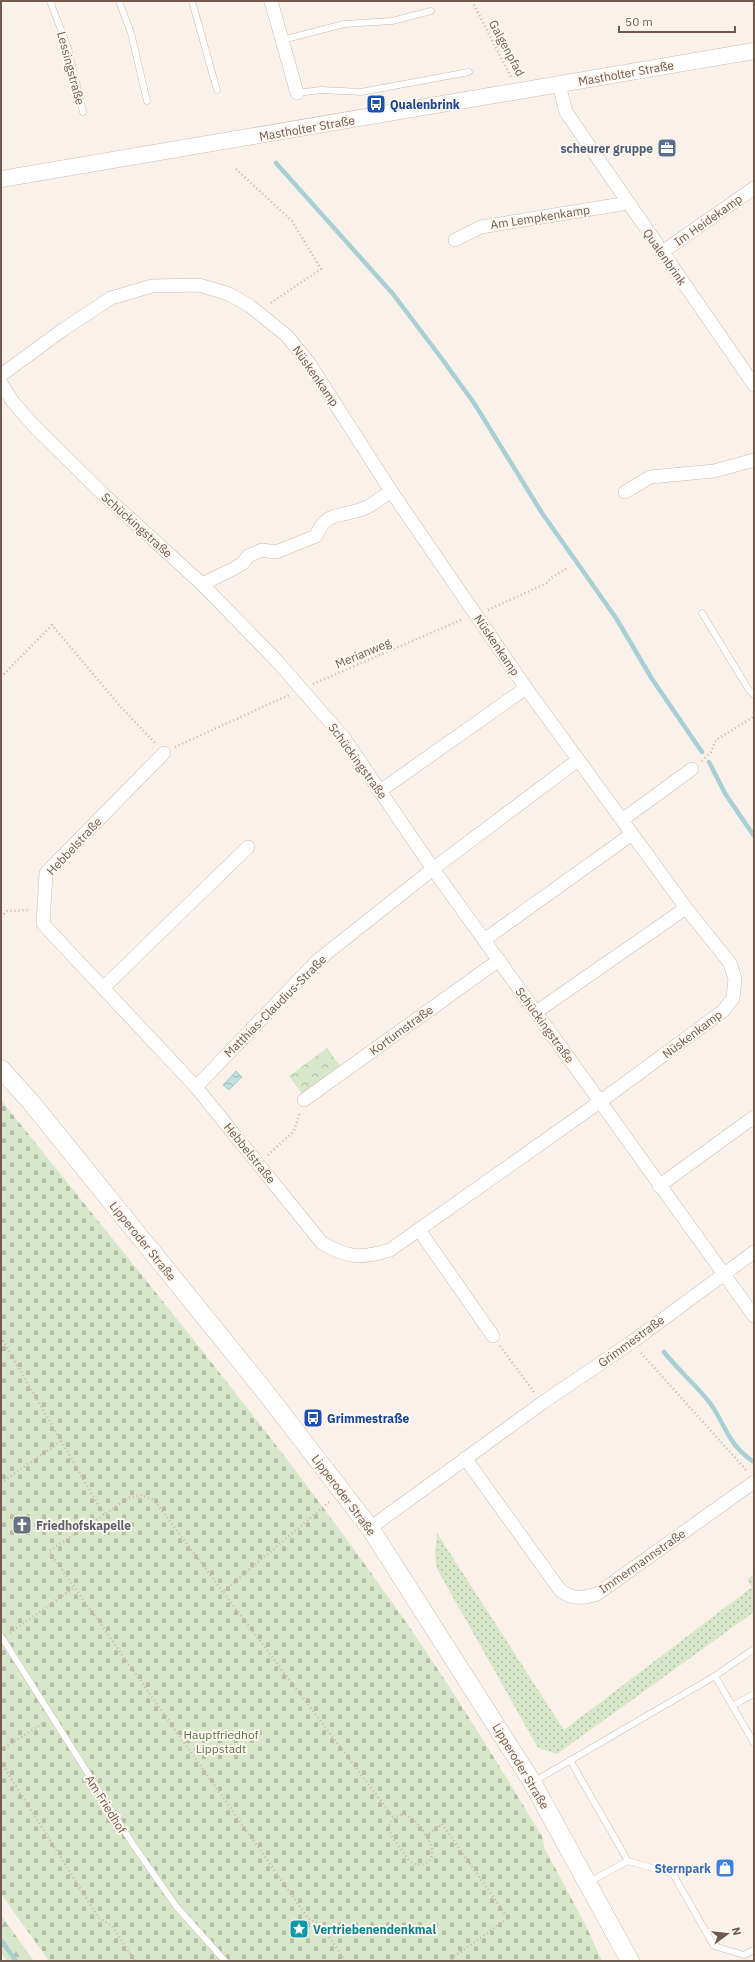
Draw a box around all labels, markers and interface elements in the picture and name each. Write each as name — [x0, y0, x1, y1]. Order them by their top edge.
scale bar — [619, 8, 735, 34]
text: 50 m — [625, 14, 653, 29]
street label: Galgenpfad — [486, 17, 528, 79]
street label: Lessingstraße — [54, 30, 88, 107]
street label: Mastholter Straße — [577, 57, 676, 89]
bus stop icon: Qualenbrink — [365, 93, 387, 115]
place label: Qualenbrink — [390, 97, 460, 112]
street label: Mastholter Straße — [258, 112, 357, 144]
office icon: scheurer gruppe — [656, 137, 678, 159]
place label: scheurer gruppe — [561, 141, 653, 156]
street label: Im Heidekamp — [671, 191, 745, 249]
street label: Am Lempkenkamp — [489, 202, 591, 232]
street label: Qualenbrink — [640, 226, 690, 289]
street label: Nüskenkamp — [290, 343, 342, 409]
street label: Schückingstraße — [98, 489, 176, 561]
street label: Nüskenkamp — [471, 611, 523, 679]
street label: Merianweg — [333, 634, 394, 671]
street label: Schückingstraße — [325, 720, 391, 802]
street label: Hebbelstraße — [43, 814, 105, 878]
street label: Matthias-Claudius-Straße — [221, 951, 330, 1060]
street label: Schückingstraße — [512, 984, 578, 1066]
street label: Kortumstraße — [366, 1002, 436, 1058]
street label: Nüskenkamp — [659, 1007, 725, 1061]
street label: Hebbelstraße — [221, 1120, 279, 1187]
street label: Lipperoder Straße — [106, 1198, 180, 1284]
street label: Grimmestraße — [595, 1312, 667, 1370]
bus stop icon: Grimmestraße — [302, 1407, 324, 1429]
place label: Grimmestraße — [327, 1411, 410, 1426]
street label: Lipperoder Straße — [309, 1452, 380, 1539]
church icon: Friedhofskapelle — [11, 1514, 33, 1536]
place label: Friedhofskapelle — [36, 1518, 131, 1533]
street label: Immermannstraße — [596, 1525, 689, 1596]
street label: Lipperoder Straße — [489, 1720, 553, 1812]
park label: Hauptfriedhof Lippstadt — [184, 1727, 259, 1756]
street label: Am Friedhof — [82, 1772, 130, 1836]
shop icon: Sternpark — [714, 1857, 736, 1879]
place label: Sternpark — [654, 1861, 711, 1876]
north arrow — [707, 1914, 747, 1954]
place icon: Vertriebenendenkmal — [288, 1918, 310, 1940]
place label: Vertriebenendenkmal — [313, 1922, 436, 1937]
text: N — [729, 1926, 744, 1937]

